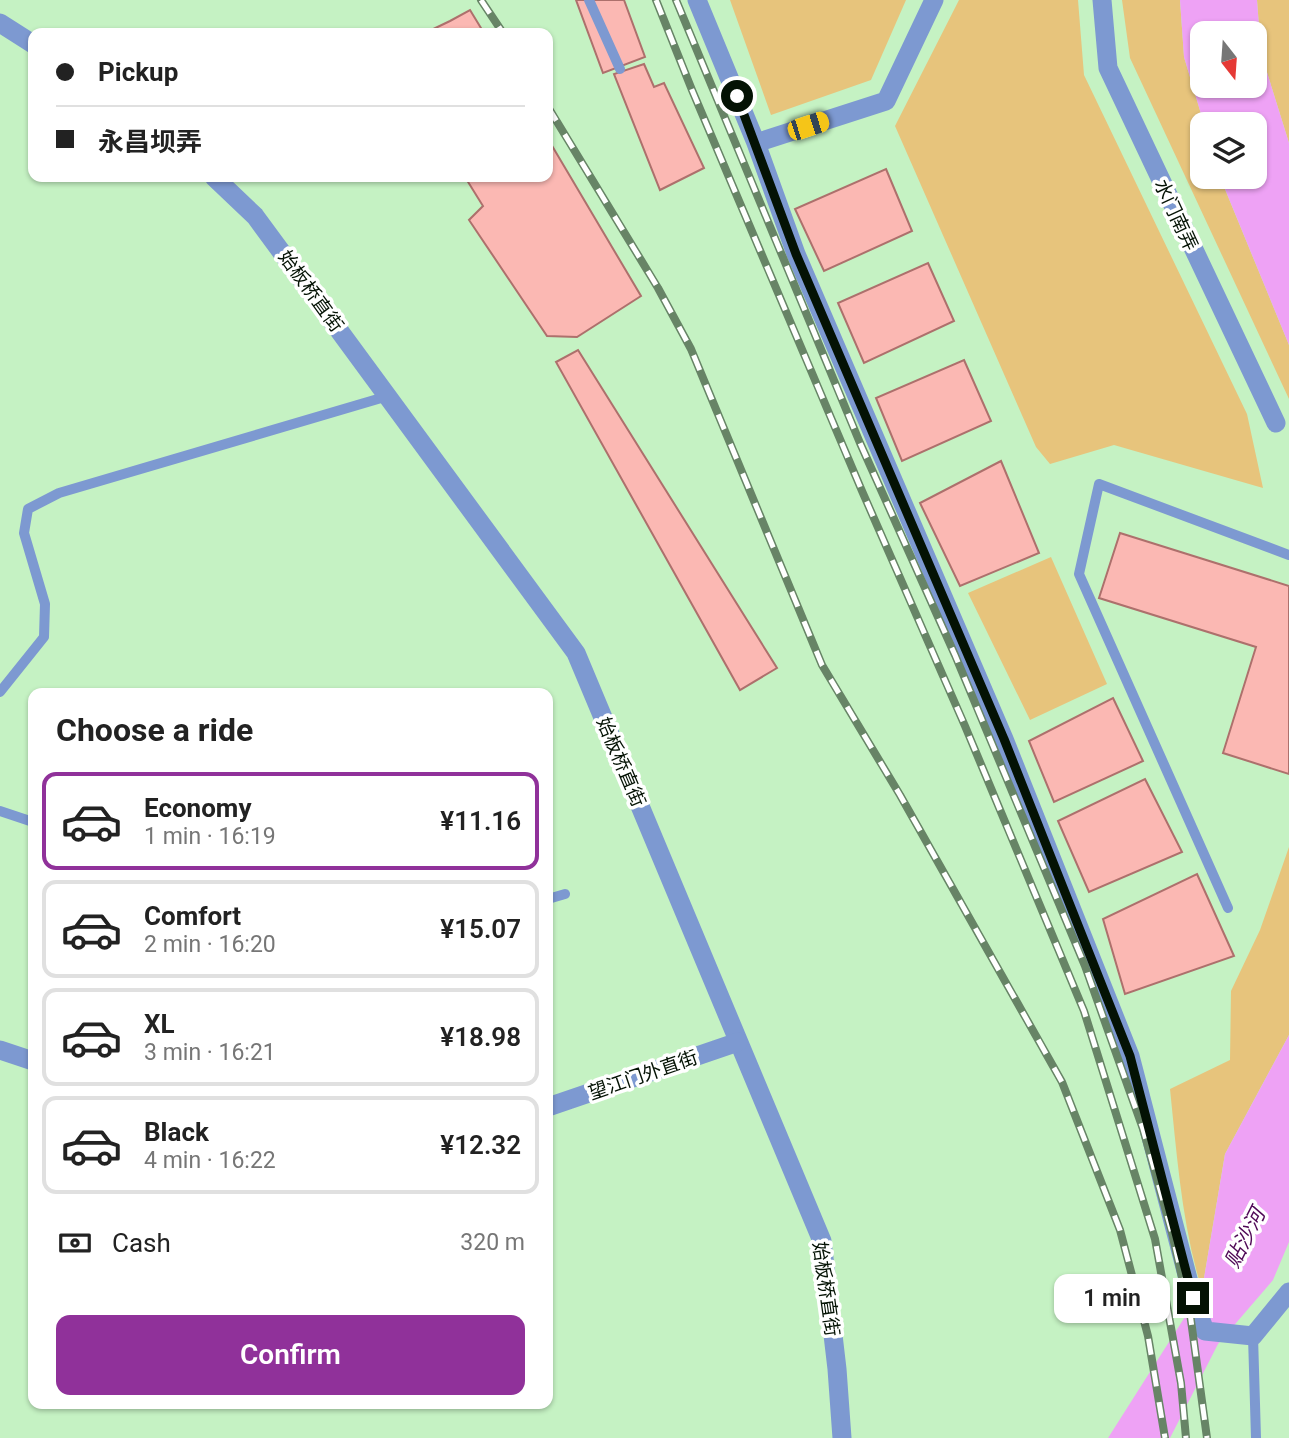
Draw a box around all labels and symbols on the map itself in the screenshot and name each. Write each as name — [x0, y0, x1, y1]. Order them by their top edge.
north arrow — [1190, 21, 1267, 98]
route start — [721, 80, 753, 112]
car — [785, 110, 832, 142]
street label: 水门南弄 — [1150, 176, 1202, 254]
street label: 始板桥直街 — [274, 246, 348, 336]
street label: 始板桥直街 — [592, 714, 650, 810]
street label: 望江门外直街 — [585, 1046, 701, 1104]
water label: 贴沙河 — [1220, 1201, 1272, 1272]
street label: 始板桥直街 — [808, 1240, 844, 1338]
callout: 1 min — [1053, 1274, 1168, 1322]
route end — [1177, 1282, 1209, 1314]

